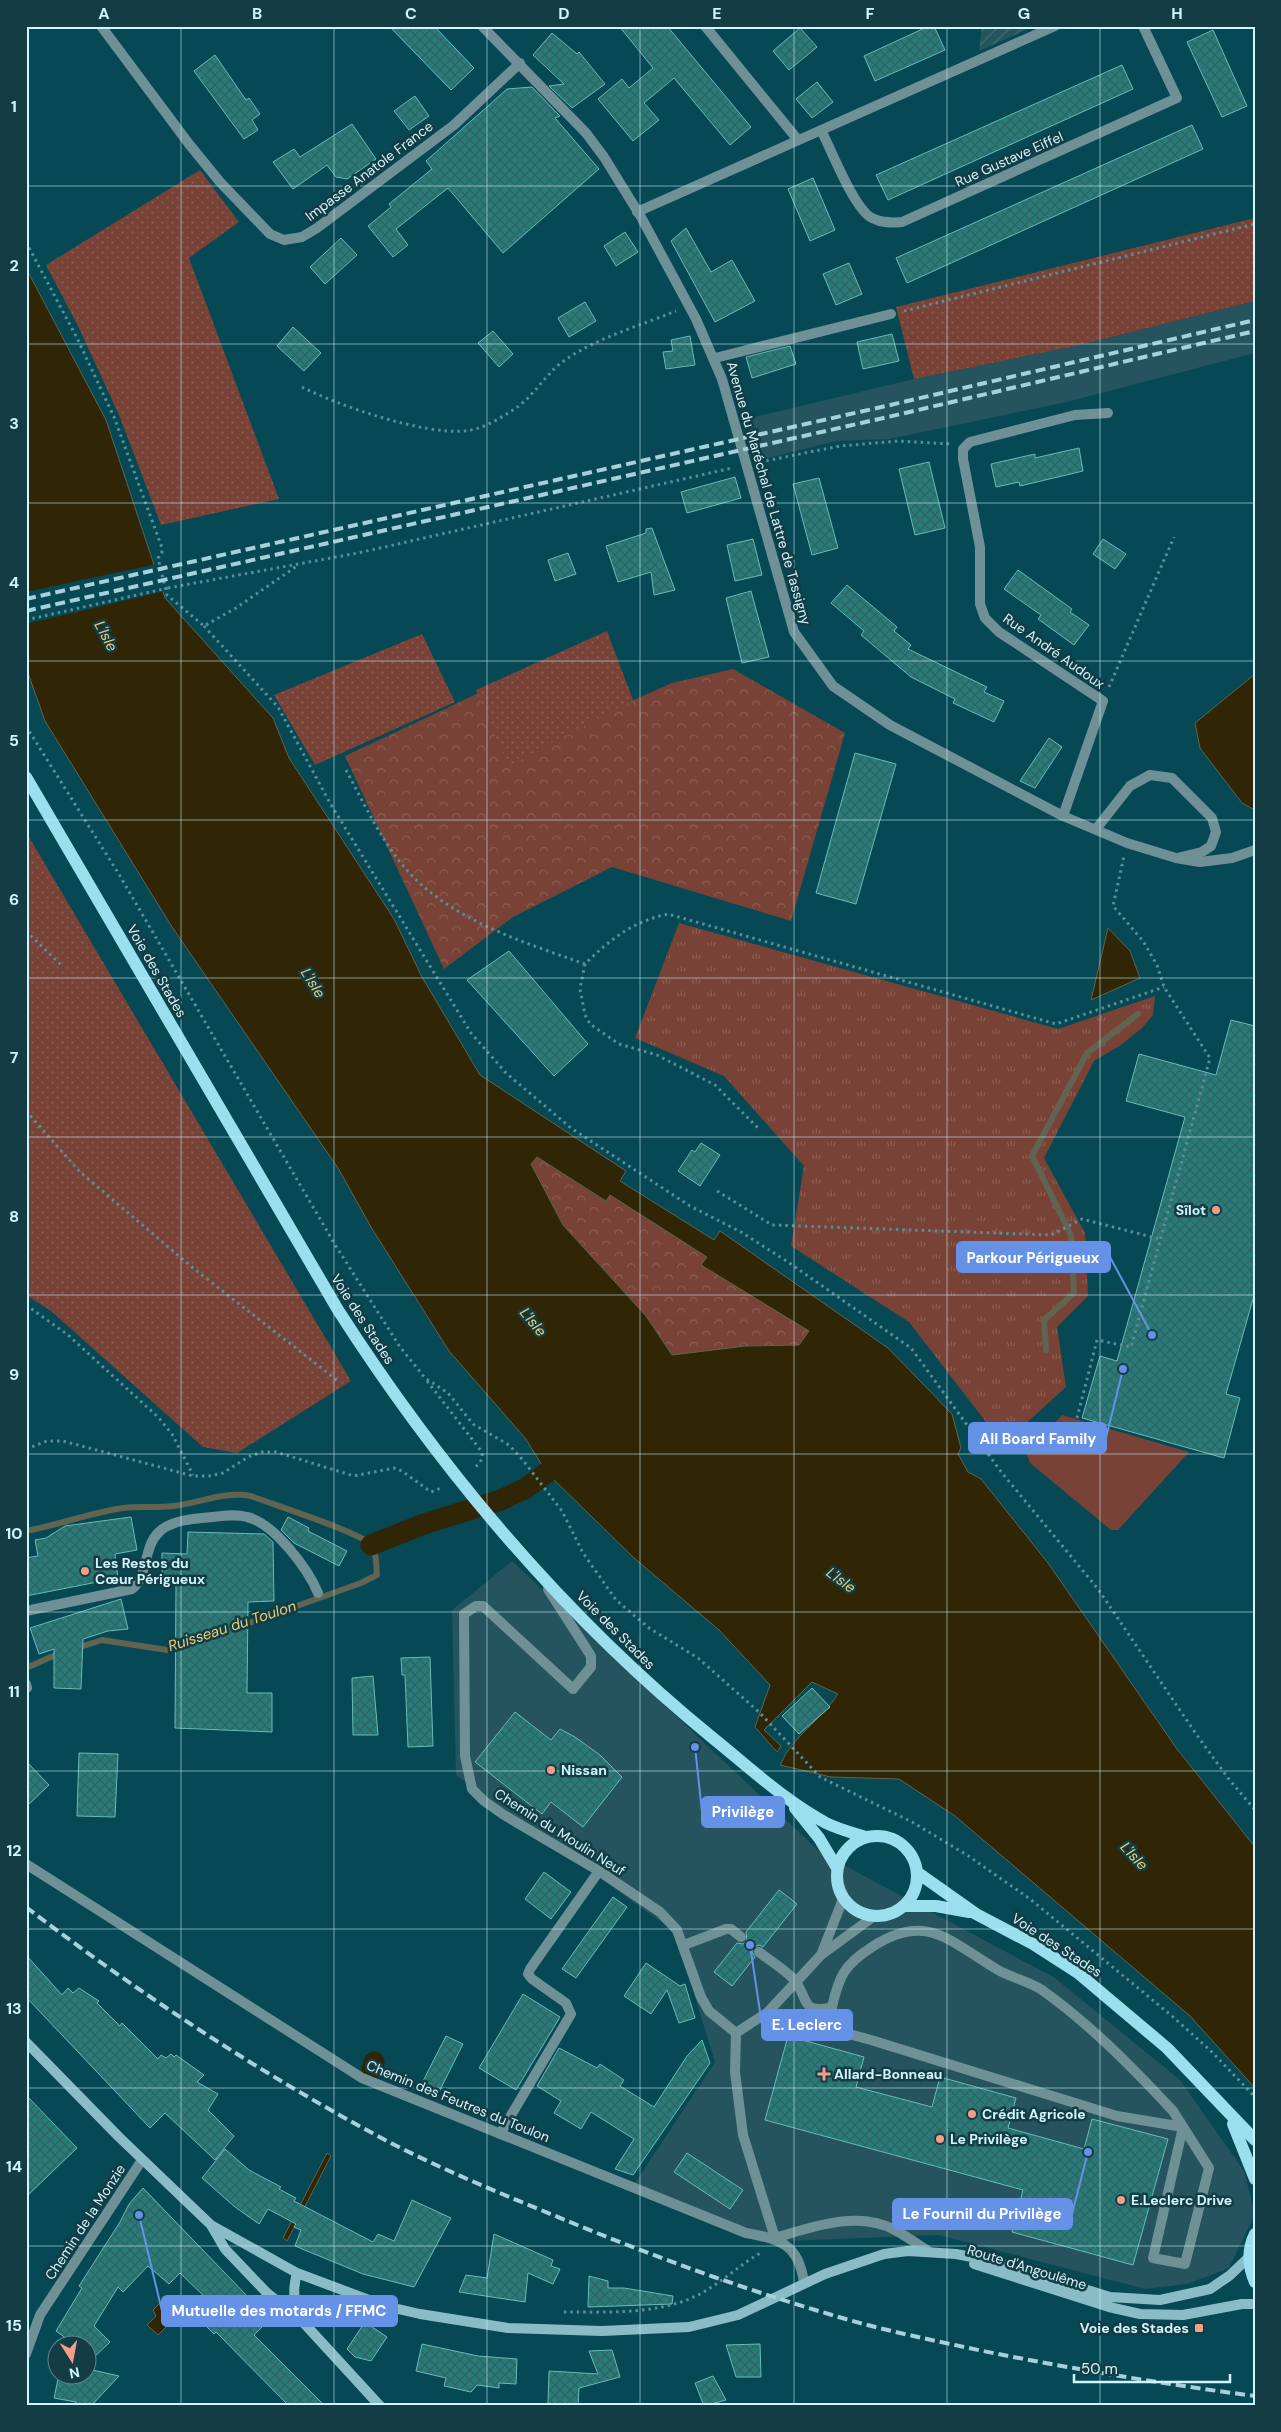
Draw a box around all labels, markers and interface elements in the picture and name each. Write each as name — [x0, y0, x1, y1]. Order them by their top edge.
text: A — [98, 3, 110, 24]
text: B — [252, 3, 262, 24]
text: C — [405, 3, 417, 24]
text: D — [558, 3, 570, 24]
text: E — [712, 3, 722, 24]
text: F — [866, 3, 875, 24]
text: G — [1018, 3, 1030, 24]
text: H — [1171, 3, 1183, 24]
text: 1 — [11, 96, 17, 117]
street label: Impasse Anatole France — [302, 117, 436, 225]
street label: Rue Gustave Eiffel — [952, 127, 1066, 191]
text: 2 — [9, 255, 19, 276]
street label: Avenue du Maréchal de Lattre de Tassigny — [723, 359, 815, 627]
text: 3 — [9, 413, 19, 434]
text: 4 — [9, 572, 19, 593]
street label: Rue André Audoux — [1000, 609, 1108, 693]
water label: L'Isle — [90, 617, 123, 655]
text: 5 — [9, 730, 19, 751]
text: 6 — [9, 889, 19, 910]
street label: Voie des Stades — [123, 921, 191, 1021]
water label: L'Isle — [296, 964, 330, 1002]
text: 7 — [10, 1047, 19, 1068]
place label: Sîlot — [1176, 1201, 1206, 1219]
marker: Sîlot — [1210, 1204, 1222, 1216]
text: 8 — [9, 1206, 19, 1227]
callout: Parkour Périgueux — [957, 1242, 1110, 1272]
text: Parkour Périgueux — [967, 1248, 1100, 1268]
street label: Voie des Stades — [327, 1270, 399, 1368]
water label: L'Isle — [515, 1303, 551, 1341]
text: 9 — [9, 1364, 19, 1385]
callout: All Board Family — [969, 1423, 1106, 1453]
text: All Board Family — [980, 1429, 1096, 1449]
text: 10 — [5, 1523, 23, 1544]
place label: Les Restos du Cœur Périgueux — [95, 1554, 205, 1588]
water label: L'Isle — [822, 1563, 860, 1598]
marker: Les Restos du Cœur Périgueux — [79, 1565, 91, 1577]
street label: Voie des Stades — [573, 1587, 659, 1673]
water label: Ruisseau du Toulon — [165, 1596, 299, 1656]
text: 11 — [8, 1681, 20, 1702]
place label: Nissan — [561, 1761, 607, 1779]
marker: Nissan — [545, 1764, 557, 1776]
street label: Chemin du Moulin Neuf — [491, 1784, 629, 1880]
callout: Privilège — [702, 1797, 784, 1827]
text: Privilège — [712, 1802, 774, 1822]
water label: L'Isle — [1116, 1837, 1153, 1875]
text: 12 — [6, 1840, 22, 1861]
street label: Voie des Stades — [1008, 1909, 1106, 1981]
text: 13 — [6, 1998, 22, 2019]
callout: E. Leclerc — [762, 2010, 852, 2040]
text: E. Leclerc — [772, 2015, 842, 2035]
street label: Chemin des Feutres du Toulon — [364, 2056, 552, 2146]
place label: Allard-Bonneau — [834, 2065, 942, 2083]
marker: Allard-Bonneau — [818, 2068, 830, 2080]
place label: Crédit Agricole — [982, 2105, 1086, 2123]
marker: Crédit Agricole — [966, 2108, 978, 2120]
place label: Le Privilège — [950, 2130, 1028, 2148]
marker: Le Privilège — [934, 2133, 946, 2145]
text: 14 — [6, 2156, 22, 2177]
street label: Chemin de la Monzie — [41, 2161, 129, 2283]
place label: E.Leclerc Drive — [1131, 2191, 1232, 2209]
marker: E.Leclerc Drive — [1115, 2194, 1127, 2206]
callout: Le Fournil du Privilège — [893, 2199, 1072, 2229]
text: Le Fournil du Privilège — [902, 2204, 1062, 2224]
street label: Route d'Angoulême — [965, 2240, 1089, 2294]
callout: Mutuelle des motards / FFMC — [162, 2296, 397, 2326]
text: Mutuelle des motards / FFMC — [172, 2301, 386, 2321]
text: 15 — [6, 2315, 22, 2336]
place label: Voie des Stades — [1080, 2319, 1189, 2337]
marker: Voie des Stades — [1193, 2322, 1205, 2334]
north arrow — [48, 2334, 98, 2384]
scale bar — [1074, 2352, 1230, 2384]
text: 50 m — [1081, 2359, 1118, 2379]
text: N — [68, 2363, 81, 2383]

